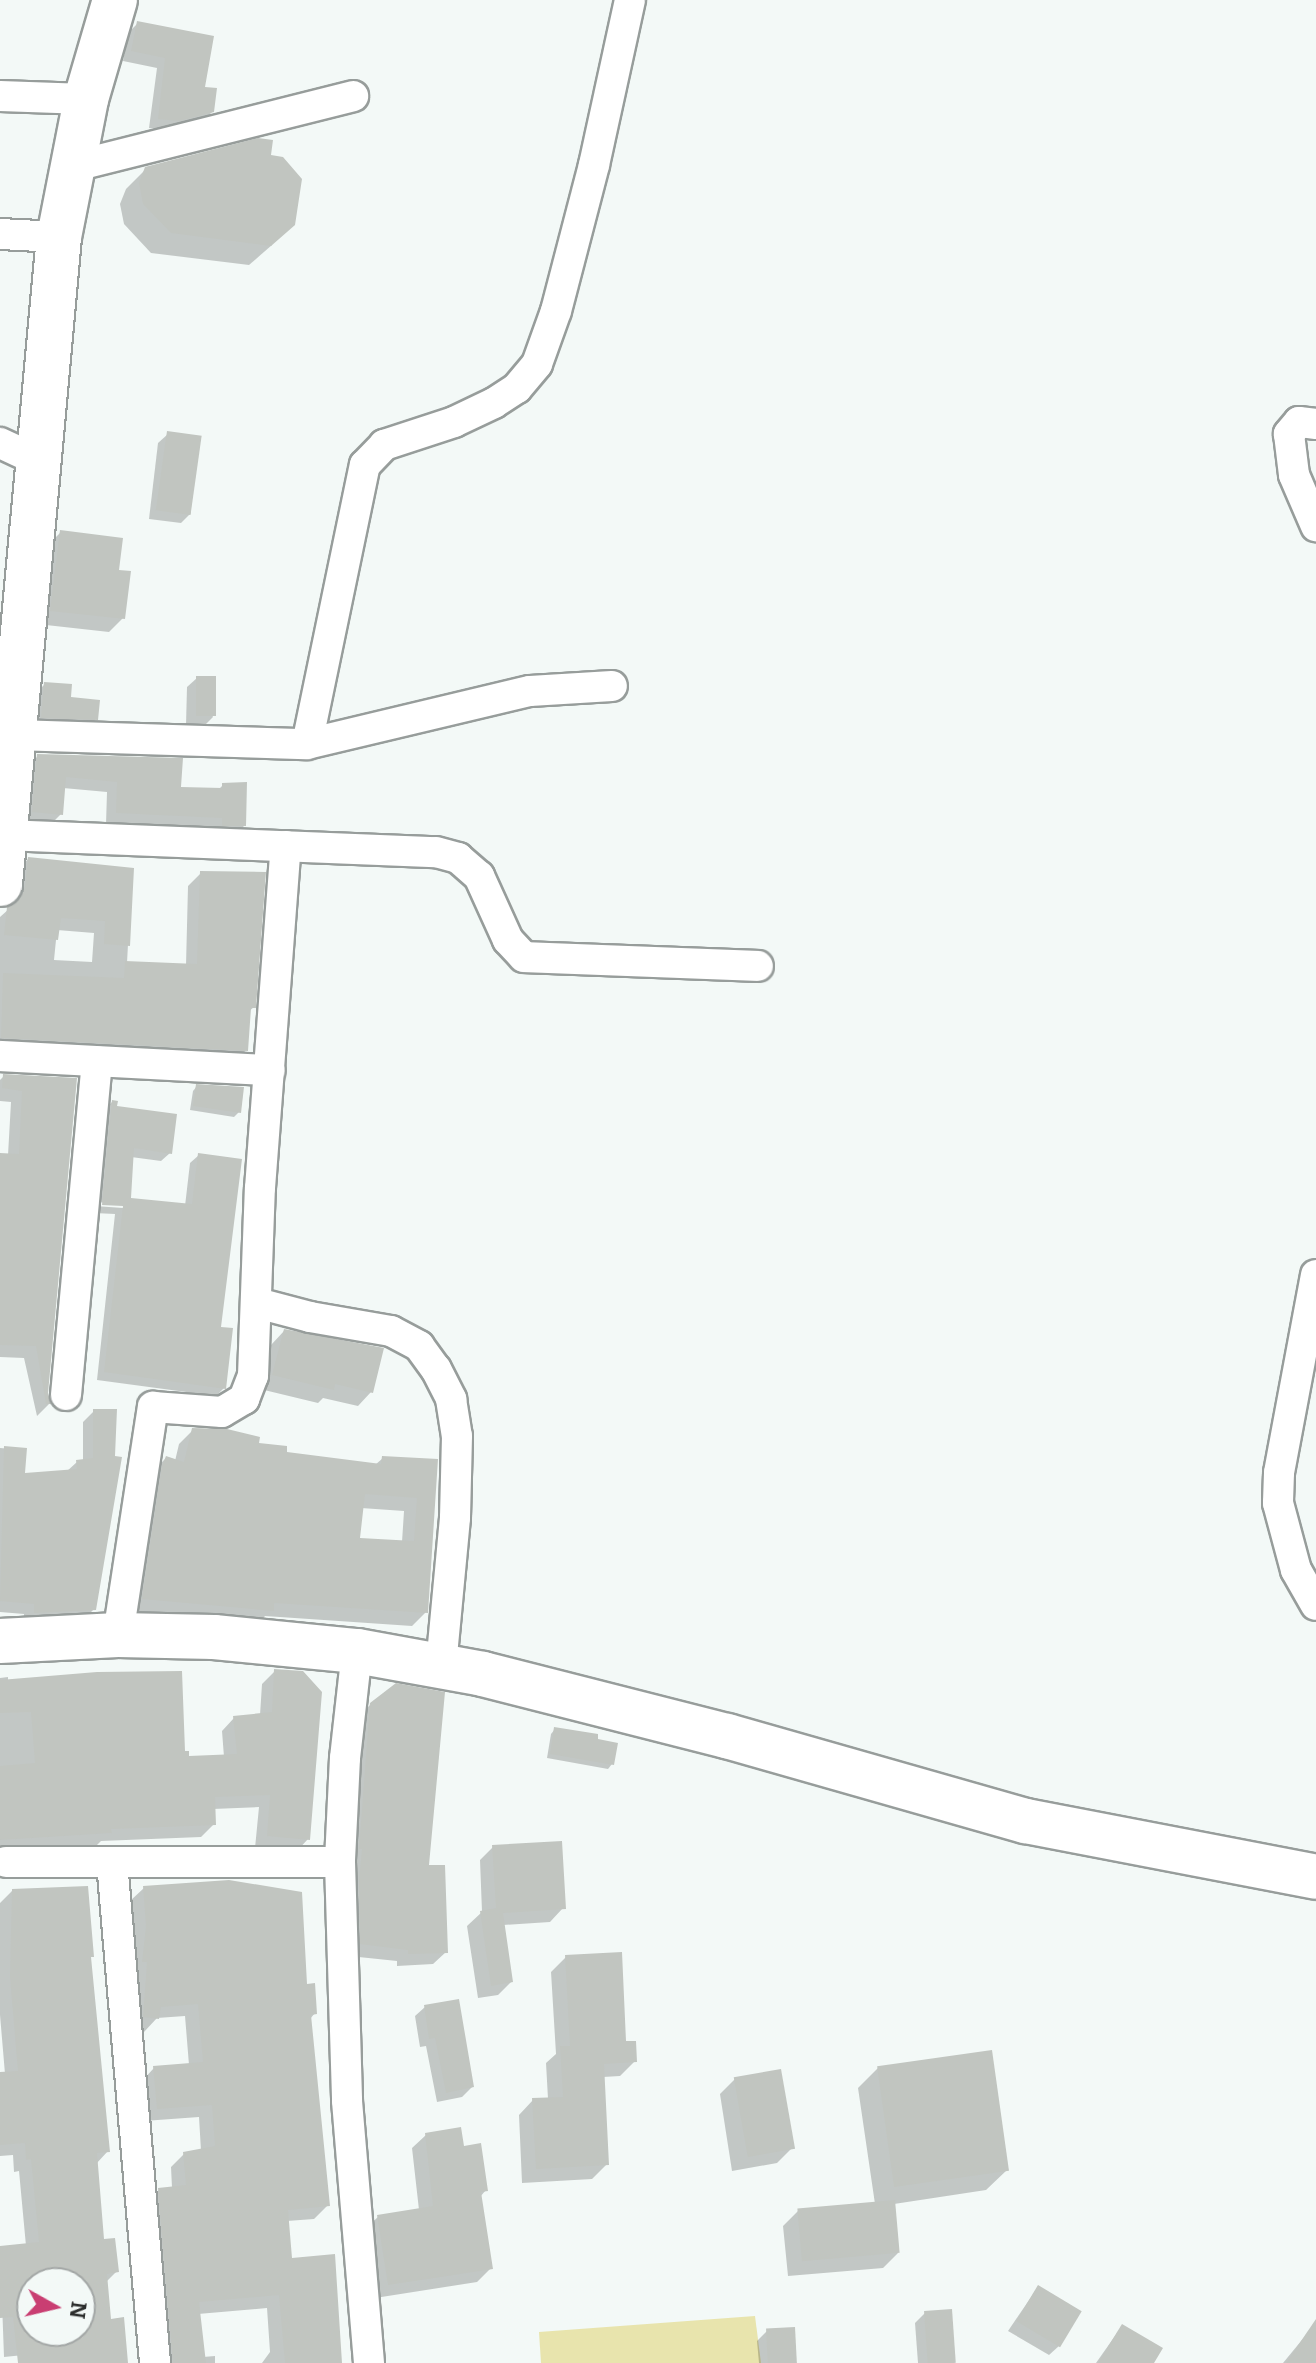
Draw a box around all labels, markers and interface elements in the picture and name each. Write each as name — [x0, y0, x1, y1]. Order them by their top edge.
north arrow — [16, 2267, 96, 2347]
text: N — [64, 2300, 93, 2320]

